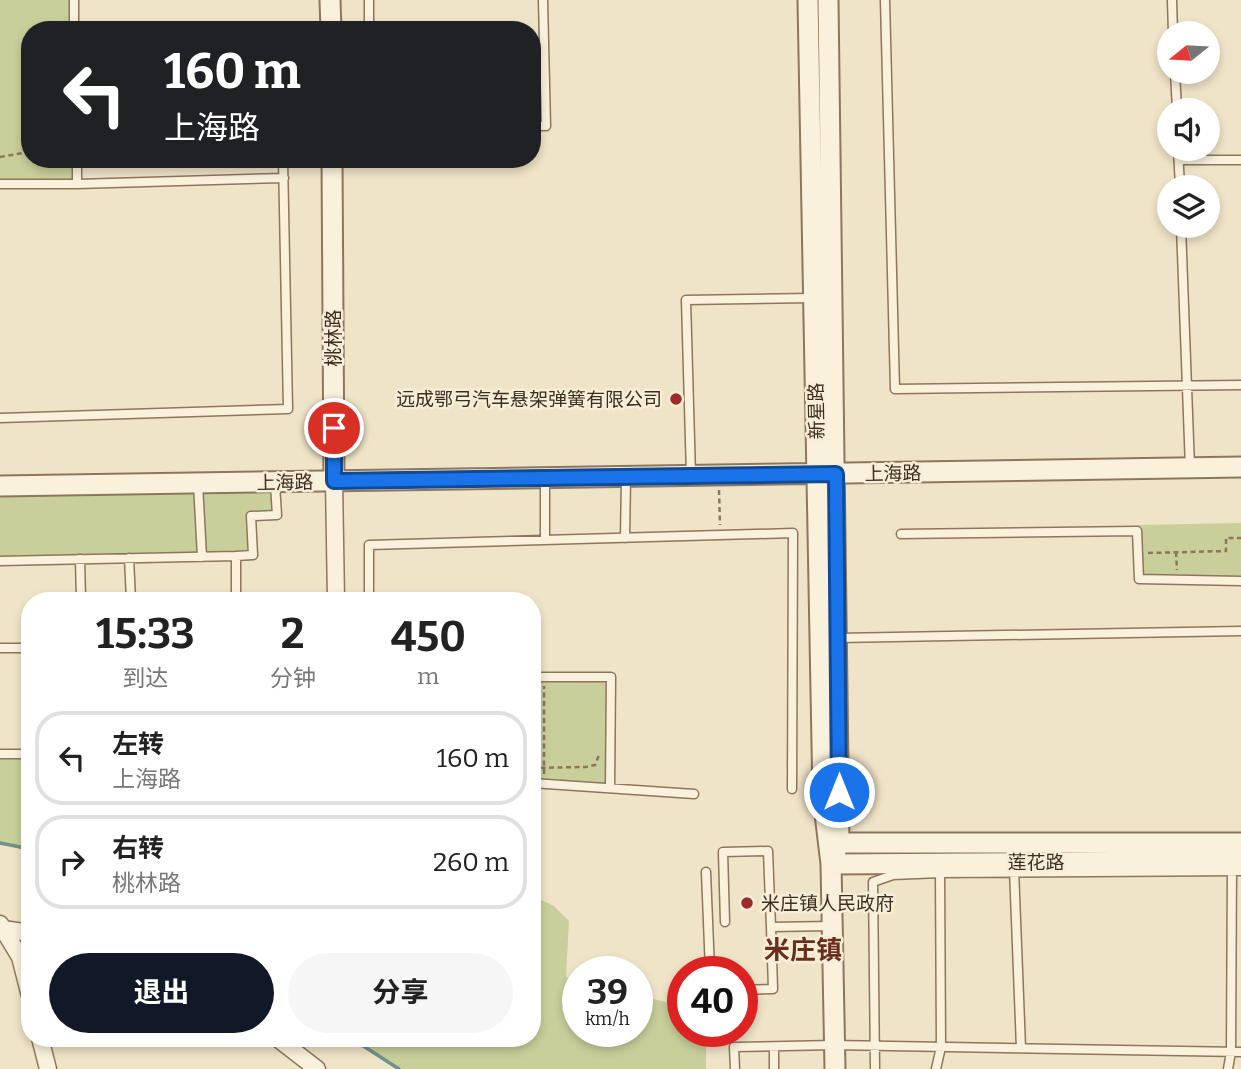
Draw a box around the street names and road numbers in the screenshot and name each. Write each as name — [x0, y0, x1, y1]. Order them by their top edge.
street label: 桃林路 — [322, 309, 345, 367]
street label: 新星路 — [805, 382, 828, 440]
street label: 上海路 — [864, 462, 922, 485]
street label: 上海路 — [256, 471, 314, 494]
street label: 莲花路 — [1007, 851, 1065, 874]

